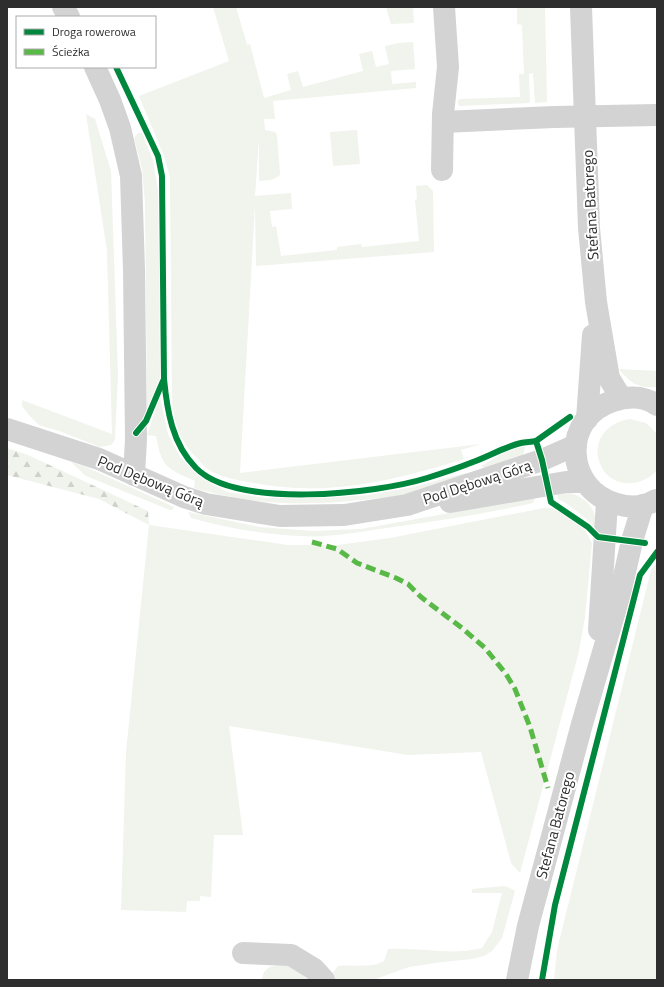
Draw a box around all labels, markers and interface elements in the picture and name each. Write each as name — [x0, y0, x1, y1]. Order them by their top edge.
legend — [16, 16, 156, 68]
text: Droga rowerowa — [52, 22, 136, 41]
text: Ścieżka — [52, 42, 90, 61]
street label: Stefana Batorego — [576, 149, 604, 261]
street label: Pod Dębową Górą — [94, 449, 208, 513]
street label: Pod Dębową Górą — [420, 453, 535, 510]
street label: Stefana Batorego — [530, 769, 580, 881]

